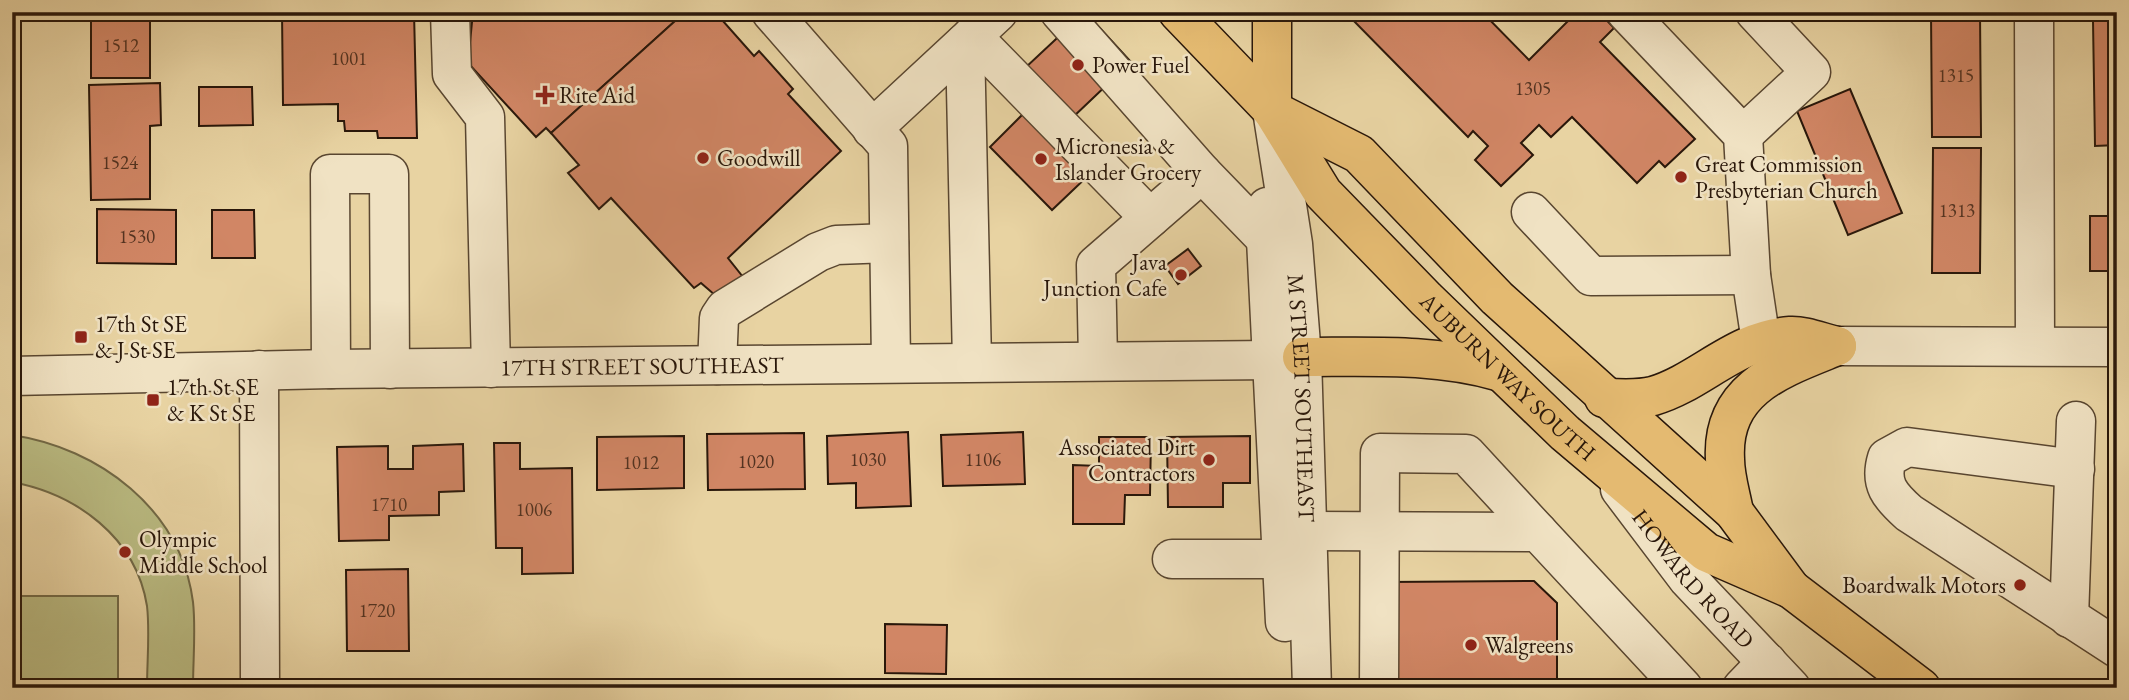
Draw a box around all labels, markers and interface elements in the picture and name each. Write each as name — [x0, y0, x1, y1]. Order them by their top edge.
house number: 1512 — [103, 33, 139, 58]
house number: 1001 — [331, 46, 367, 71]
place label: Power Fuel — [1092, 50, 1190, 80]
marker: Power Fuel — [1070, 57, 1086, 73]
house number: 1315 — [1938, 63, 1974, 88]
house number: 1305 — [1515, 76, 1551, 101]
place label: Rite Aid — [559, 80, 635, 110]
marker: Rite Aid — [537, 87, 553, 103]
place label: Micronesia & Islander Grocery — [1055, 131, 1202, 187]
place label: Goodwill — [717, 143, 801, 173]
place label: Great Commission Presbyterian Church — [1695, 149, 1878, 205]
house number: 1524 — [102, 150, 139, 175]
marker: Goodwill — [695, 150, 711, 166]
marker: Micronesia & Islander Grocery — [1033, 151, 1049, 167]
marker: Great Commission Presbyterian Church — [1673, 169, 1689, 185]
house number: 1313 — [1939, 198, 1975, 223]
house number: 1530 — [119, 224, 155, 249]
place label: Java Junction Cafe — [1041, 247, 1168, 303]
marker: Java Junction Cafe — [1173, 267, 1189, 283]
street label: M STREET SOUTHEAST — [1280, 273, 1322, 523]
street label: AUBURN WAY SOUTH — [1413, 285, 1602, 468]
place label: 17th St SE & J St SE — [95, 309, 187, 365]
marker: 17th St SE & J St SE — [73, 329, 89, 345]
street label: 17TH STREET SOUTHEAST — [500, 350, 784, 382]
place label: 17th St SE & K St SE — [167, 372, 259, 428]
marker: 17th St SE & K St SE — [145, 392, 161, 408]
place label: Associated Dirt Contractors — [1058, 432, 1196, 488]
house number: 1030 — [850, 447, 886, 472]
house number: 1106 — [965, 447, 1001, 472]
house number: 1020 — [738, 449, 774, 474]
house number: 1012 — [623, 450, 659, 475]
marker: Associated Dirt Contractors — [1201, 452, 1217, 468]
house number: 1710 — [371, 492, 407, 517]
house number: 1006 — [516, 497, 552, 522]
street label: HOWARD ROAD — [1625, 503, 1761, 655]
place label: Olympic Middle School — [139, 524, 268, 580]
marker: Olympic Middle School — [117, 544, 133, 560]
place label: Boardwalk Motors — [1842, 570, 2006, 600]
marker: Boardwalk Motors — [2012, 577, 2028, 593]
house number: 1720 — [359, 598, 395, 623]
place label: Walgreens — [1485, 630, 1573, 660]
marker: Walgreens — [1463, 637, 1479, 653]

